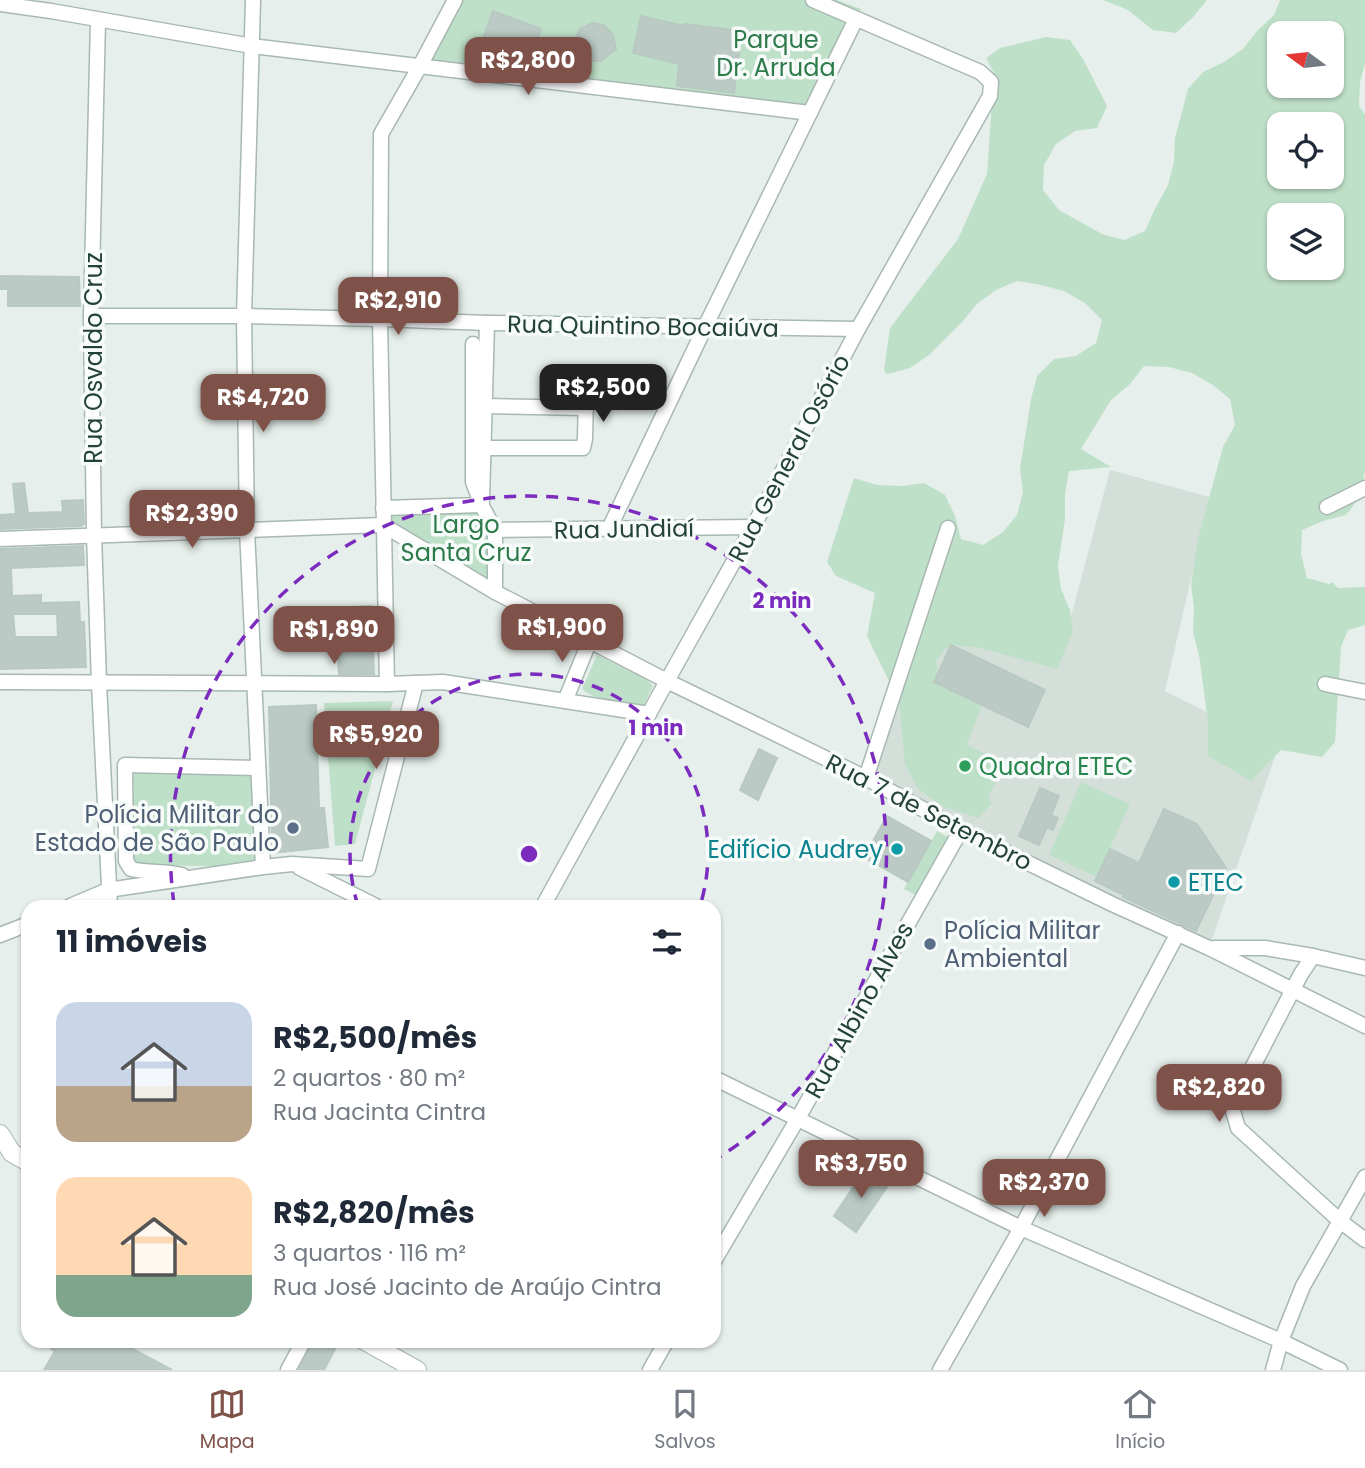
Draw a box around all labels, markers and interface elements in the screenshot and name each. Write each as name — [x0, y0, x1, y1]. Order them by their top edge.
north arrow — [1267, 21, 1344, 98]
map controls — [1267, 21, 1344, 280]
park label: Parque Dr. Arruda — [716, 23, 836, 84]
pin: R$2,800 — [463, 38, 593, 97]
text: R$2,800 — [481, 44, 575, 76]
button: locate — [1267, 112, 1344, 189]
button: layers — [1267, 203, 1344, 280]
street label: Rua Osvaldo Cruz — [77, 252, 110, 464]
pin: R$2,910 — [333, 278, 463, 337]
text: R$2,910 — [354, 284, 442, 316]
street label: Rua Quintino Bocaiúva — [507, 307, 779, 345]
street label: Rua General Osório — [720, 348, 858, 568]
pin: R$2,500 — [538, 364, 668, 424]
text: R$2,500 — [556, 371, 650, 403]
pin: R$4,720 — [198, 374, 328, 434]
text: R$4,720 — [217, 381, 309, 413]
pin: R$2,390 — [127, 490, 257, 550]
text: R$2,390 — [146, 497, 238, 529]
park label: Largo Santa Cruz — [401, 508, 531, 569]
street label: Rua Jundiaí — [554, 511, 695, 547]
text: 2 min — [752, 586, 812, 615]
pin: R$1,900 — [497, 604, 627, 664]
pin: R$1,890 — [269, 606, 399, 666]
text: R$1,900 — [517, 611, 607, 643]
text: R$1,890 — [289, 613, 379, 645]
pin: R$5,920 — [311, 712, 441, 771]
text: 1 min — [629, 713, 683, 742]
text: R$5,920 — [329, 718, 423, 750]
street label: Rua 7 de Setembro — [820, 746, 1038, 878]
place label: Quadra ETEC — [979, 750, 1133, 783]
marker: Quadra ETEC — [957, 758, 973, 774]
place label: Polícia Militar do Estado de São Paulo — [35, 798, 279, 859]
marker: Polícia Militar do Estado de São Paulo — [285, 820, 301, 836]
place label: Edifício Audrey — [707, 833, 883, 866]
marker: Edifício Audrey — [889, 841, 905, 857]
centre of rings — [517, 842, 541, 866]
place label: ETEC — [1188, 866, 1244, 899]
marker: ETEC — [1166, 874, 1182, 890]
place label: Polícia Militar Ambiental — [944, 914, 1101, 975]
street label: Rua Albino Alves — [797, 916, 921, 1104]
text: 11 imóveis — [56, 920, 208, 963]
icon: filters — [648, 923, 686, 961]
marker: Polícia Militar Ambiental — [922, 936, 938, 952]
text: R$2,500/mês — [273, 1016, 477, 1059]
icon: home — [112, 1030, 196, 1114]
text: 2 quartos · 80 m² — [273, 1062, 465, 1094]
pin: R$2,820 — [1154, 1064, 1284, 1124]
text: R$2,820 — [1173, 1071, 1265, 1103]
text: Rua Jacinta Cintra — [273, 1096, 486, 1128]
pin: R$3,750 — [796, 1140, 926, 1200]
text: R$3,750 — [815, 1147, 907, 1179]
pin: R$2,370 — [979, 1160, 1109, 1219]
text: R$2,370 — [998, 1166, 1090, 1198]
text: R$2,820/mês — [273, 1191, 475, 1234]
icon: home — [112, 1205, 196, 1289]
text: 3 quartos · 116 m² — [273, 1237, 466, 1269]
text: Rua José Jacinto de Araújo Cintra — [273, 1271, 662, 1303]
tab: Mapa — [200, 1385, 255, 1456]
tab: Salvos — [654, 1385, 716, 1456]
tab: Início — [1115, 1385, 1165, 1456]

